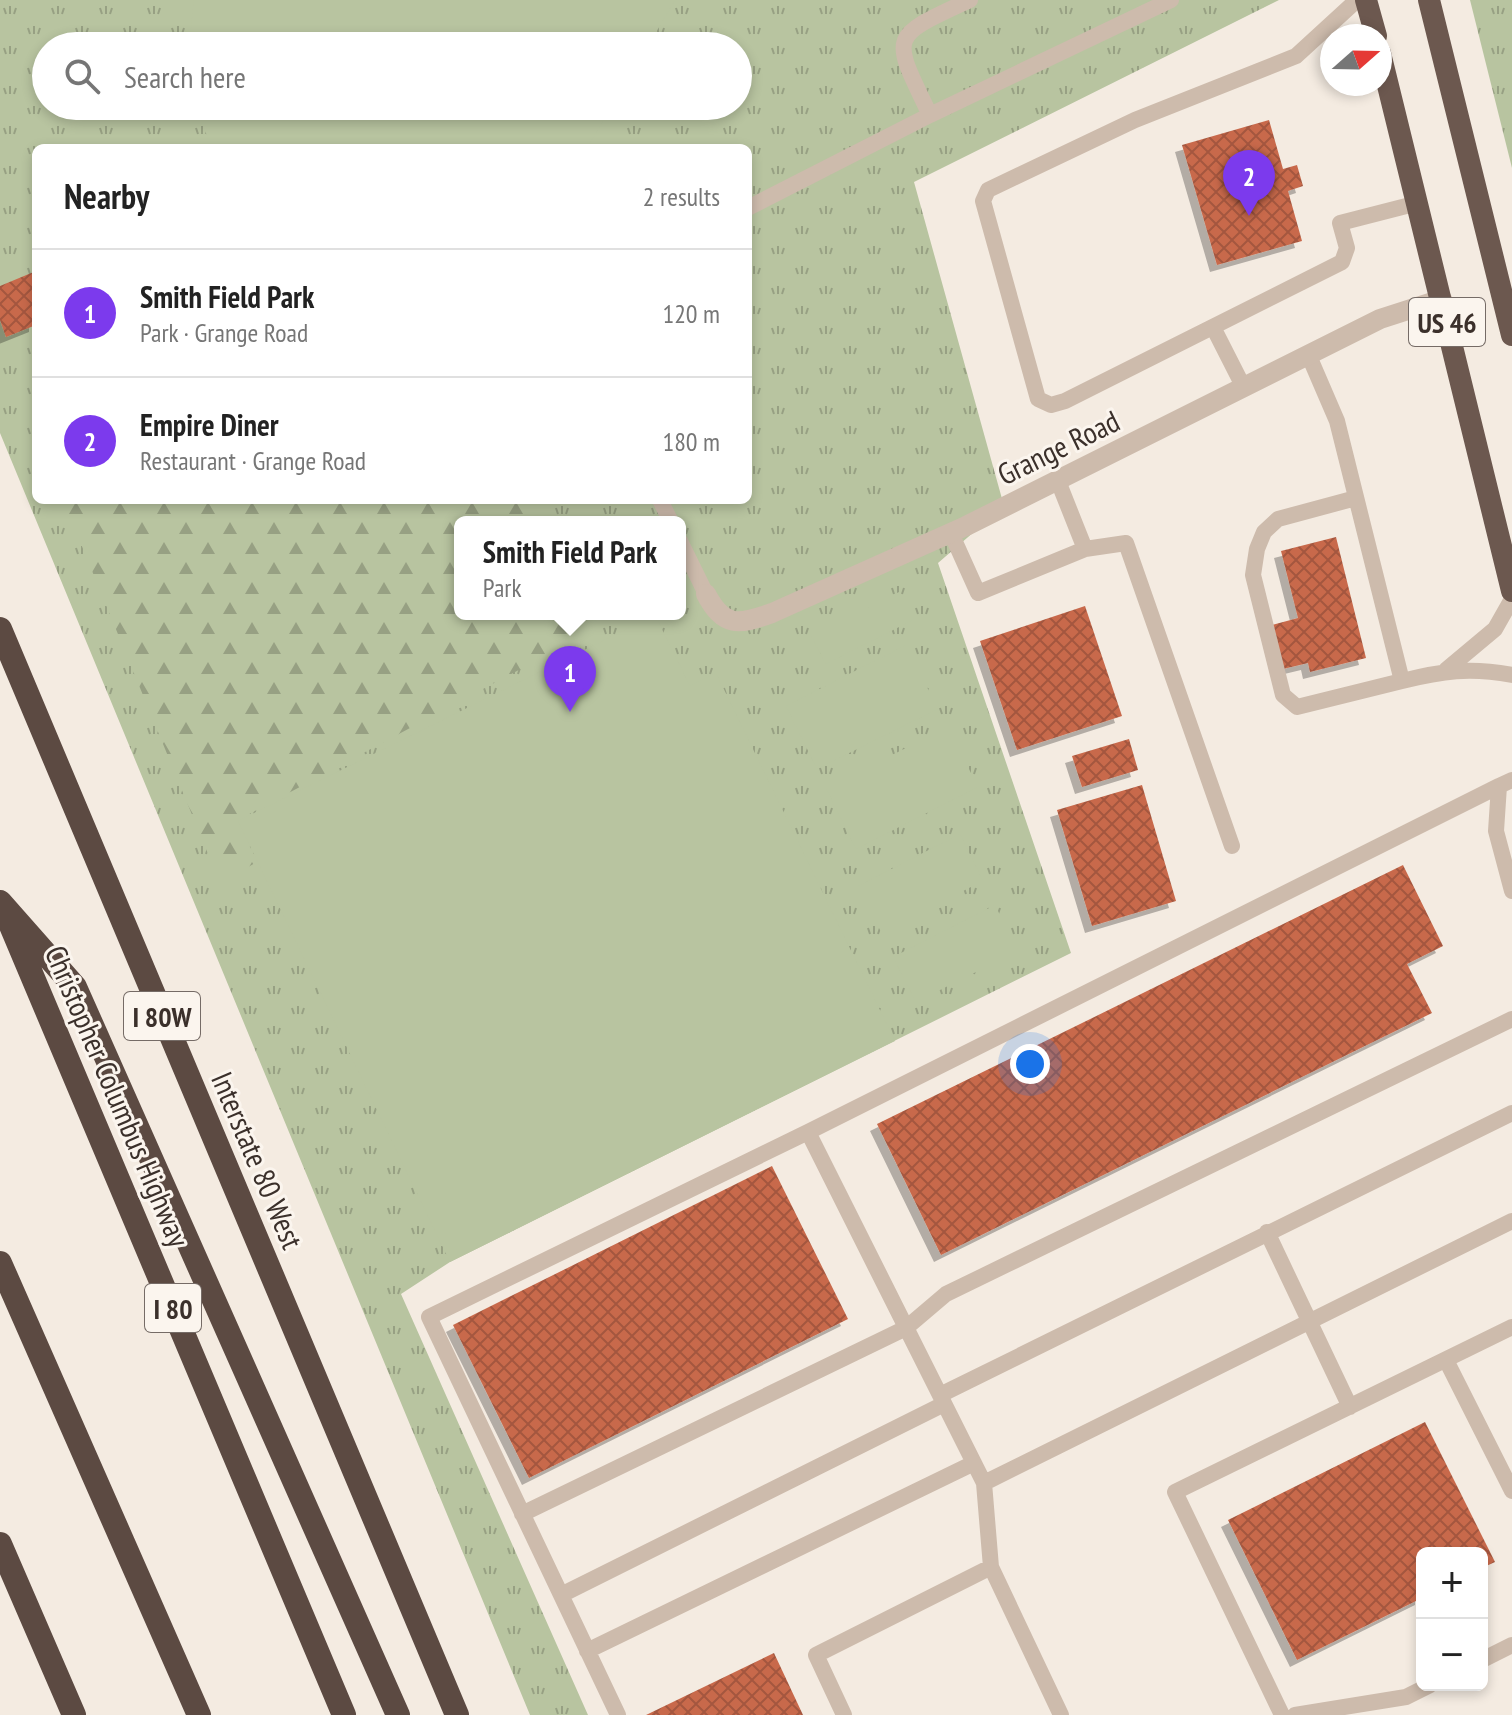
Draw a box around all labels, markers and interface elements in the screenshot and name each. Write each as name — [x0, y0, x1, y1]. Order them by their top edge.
north arrow — [1320, 24, 1392, 96]
search box — [32, 32, 752, 120]
icon: search — [60, 54, 104, 98]
text: Search here — [124, 57, 246, 96]
pin: 2 — [1223, 150, 1275, 216]
text: Nearby — [64, 174, 149, 218]
text: 2 results — [643, 180, 720, 213]
text: Smith Field Park — [140, 277, 314, 316]
text: 1 — [84, 297, 96, 330]
text: 120 m — [662, 297, 720, 330]
road number: US 46 — [1409, 298, 1485, 346]
text: Park · Grange Road — [140, 316, 308, 349]
street label: Grange Road — [991, 401, 1125, 493]
text: Empire Diner — [140, 405, 279, 444]
text: 2 — [84, 425, 96, 458]
text: 180 m — [662, 425, 720, 458]
text: Restaurant · Grange Road — [140, 444, 366, 477]
popup — [454, 516, 686, 620]
text: Smith Field Park — [483, 532, 657, 571]
text: Park — [483, 571, 522, 604]
pin: 1 — [544, 646, 596, 712]
street label: Christopher Columbus Highway — [37, 939, 199, 1253]
road number: I 80W — [124, 992, 200, 1040]
your location — [1010, 1044, 1050, 1084]
street label: Interstate 80 West — [203, 1066, 313, 1255]
road number: I 80 — [145, 1284, 201, 1332]
map controls — [1416, 1547, 1488, 1691]
button: + — [1416, 1547, 1488, 1619]
button: − — [1416, 1619, 1488, 1691]

